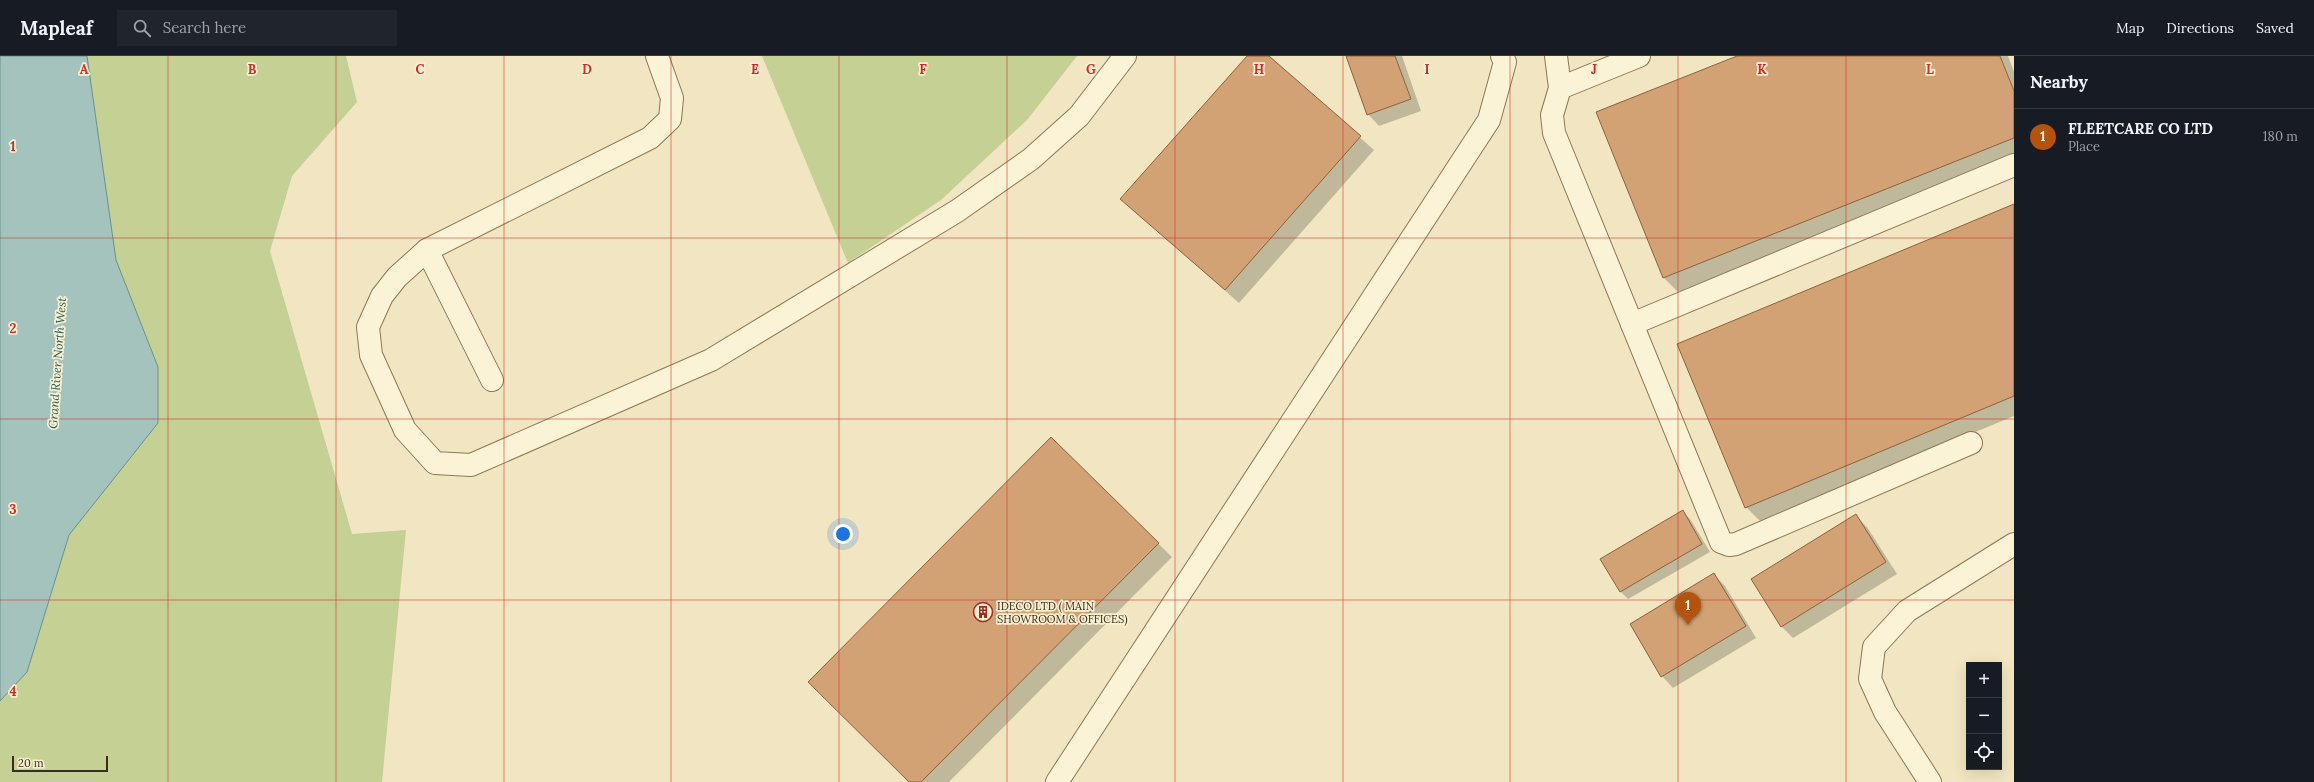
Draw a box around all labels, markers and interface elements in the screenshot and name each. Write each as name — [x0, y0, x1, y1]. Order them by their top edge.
search box — [117, 10, 397, 46]
text: Mapleaf — [20, 16, 93, 40]
icon: search — [131, 17, 153, 39]
text: Search here — [163, 18, 246, 37]
text: Map — [2116, 19, 2144, 37]
text: Directions — [2166, 19, 2234, 37]
text: Saved — [2256, 19, 2294, 37]
text: A — [80, 61, 89, 78]
text: B — [248, 61, 257, 78]
text: C — [416, 61, 425, 78]
text: D — [582, 61, 592, 78]
text: E — [751, 61, 759, 78]
text: F — [919, 61, 927, 78]
text: G — [1086, 61, 1096, 78]
text: H — [1254, 61, 1264, 78]
text: I — [1424, 61, 1430, 78]
text: J — [1591, 61, 1597, 78]
text: K — [1757, 61, 1767, 78]
text: L — [1926, 61, 1934, 78]
text: Nearby — [2030, 71, 2088, 93]
text: FLEETCARE CO LTD — [2068, 119, 2213, 138]
text: 1 — [2040, 128, 2046, 145]
text: 180 m — [2263, 128, 2298, 145]
text: 1 — [10, 138, 16, 155]
text: Place — [2068, 138, 2100, 155]
water label: Grand River North West — [45, 296, 69, 429]
text: 2 — [10, 320, 17, 337]
text: 3 — [9, 501, 17, 518]
your location — [833, 524, 853, 544]
pin: 1 — [1675, 592, 1701, 625]
place label: IDECO LTD ( MAIN SHOWROOM & OFFICES) — [997, 599, 1127, 627]
building icon: IDECO LTD ( MAIN SHOWROOM & OFFICES) — [972, 601, 994, 623]
map controls — [1966, 662, 2002, 770]
button: + — [1966, 662, 2002, 698]
text: 4 — [9, 683, 17, 700]
button: − — [1966, 698, 2002, 734]
button: locate — [1966, 734, 2002, 770]
scale bar — [12, 754, 108, 773]
text: 20 m — [18, 756, 43, 770]

